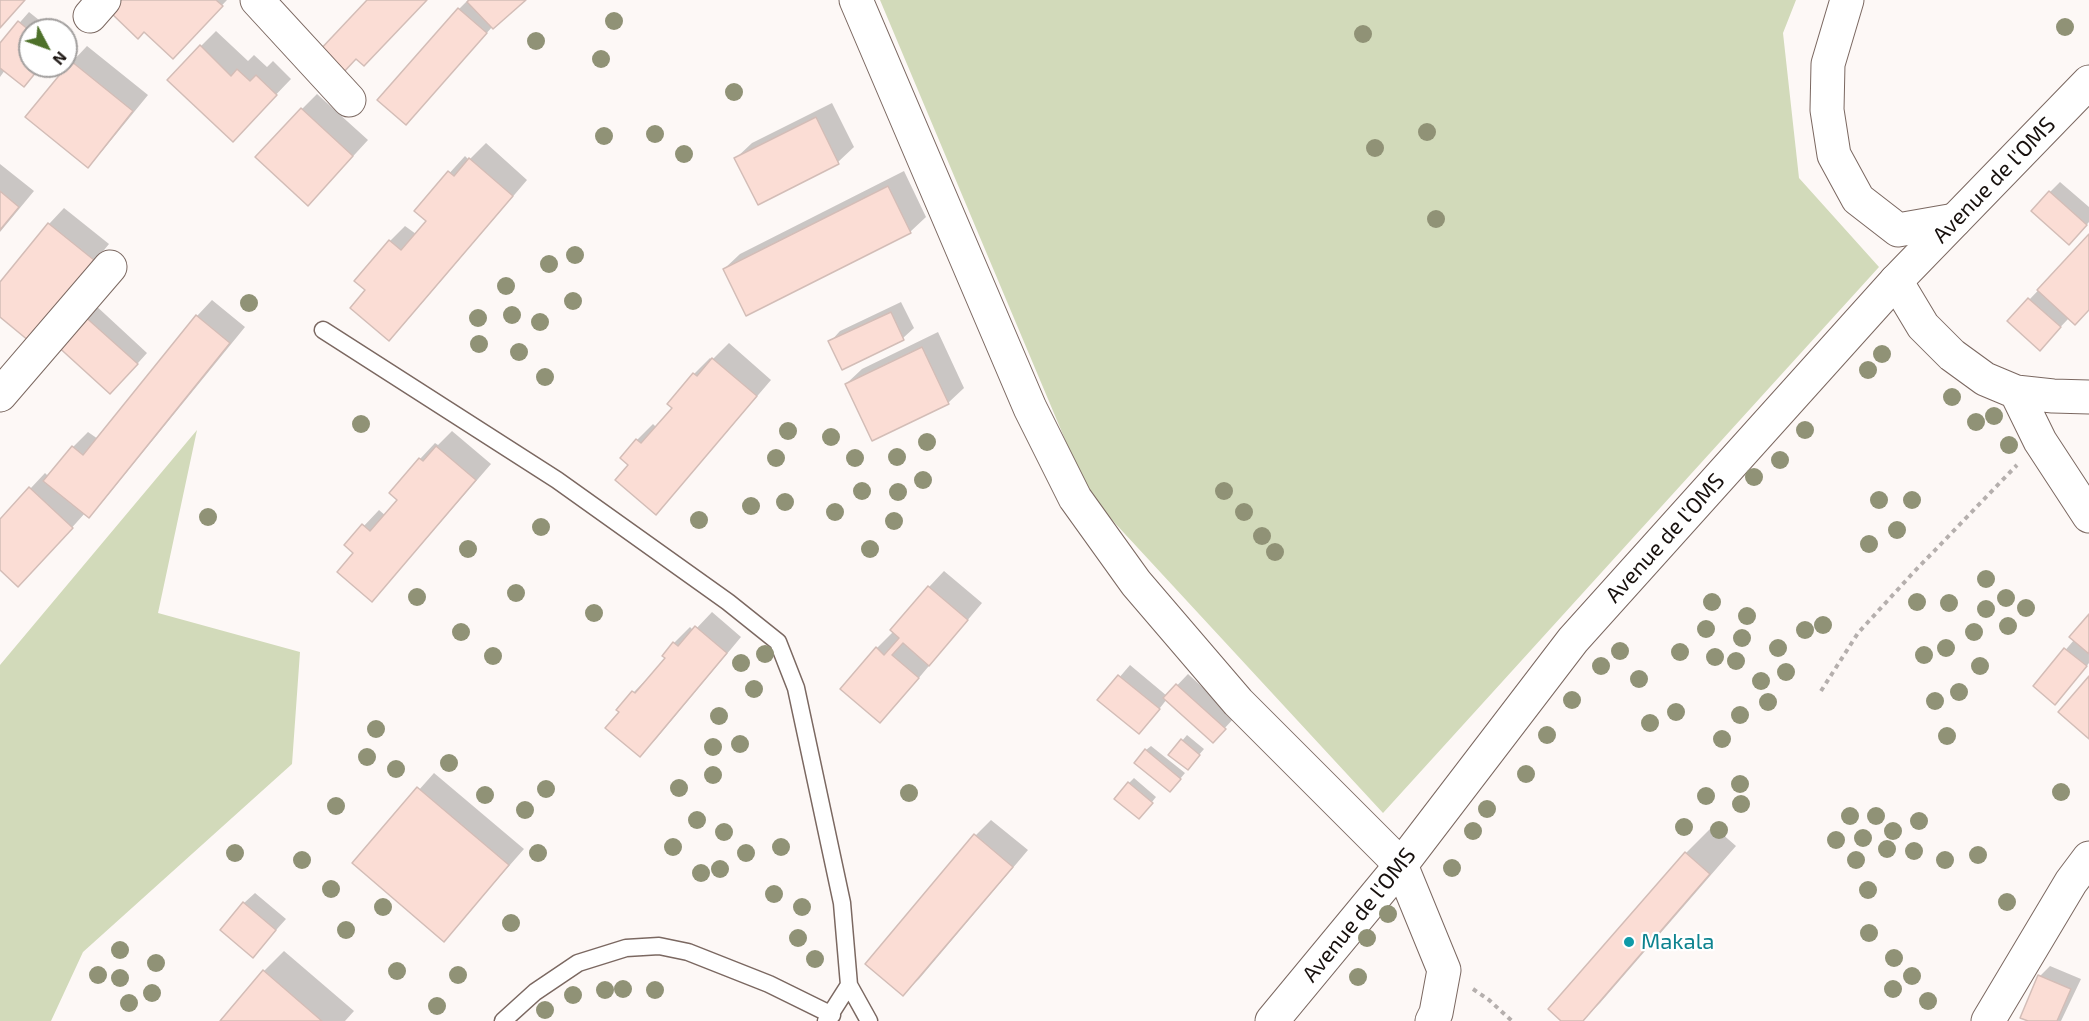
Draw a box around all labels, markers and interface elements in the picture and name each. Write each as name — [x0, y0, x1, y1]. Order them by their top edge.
north arrow — [18, 18, 78, 78]
text: N — [49, 48, 71, 69]
street label: Avenue de l'OMS — [1927, 111, 2061, 249]
street label: Avenue de l'OMS — [1600, 468, 1730, 608]
street label: Avenue de l'OMS — [1297, 843, 1421, 987]
place label: Makala — [1641, 929, 1714, 955]
marker: Makala — [1622, 935, 1636, 949]

